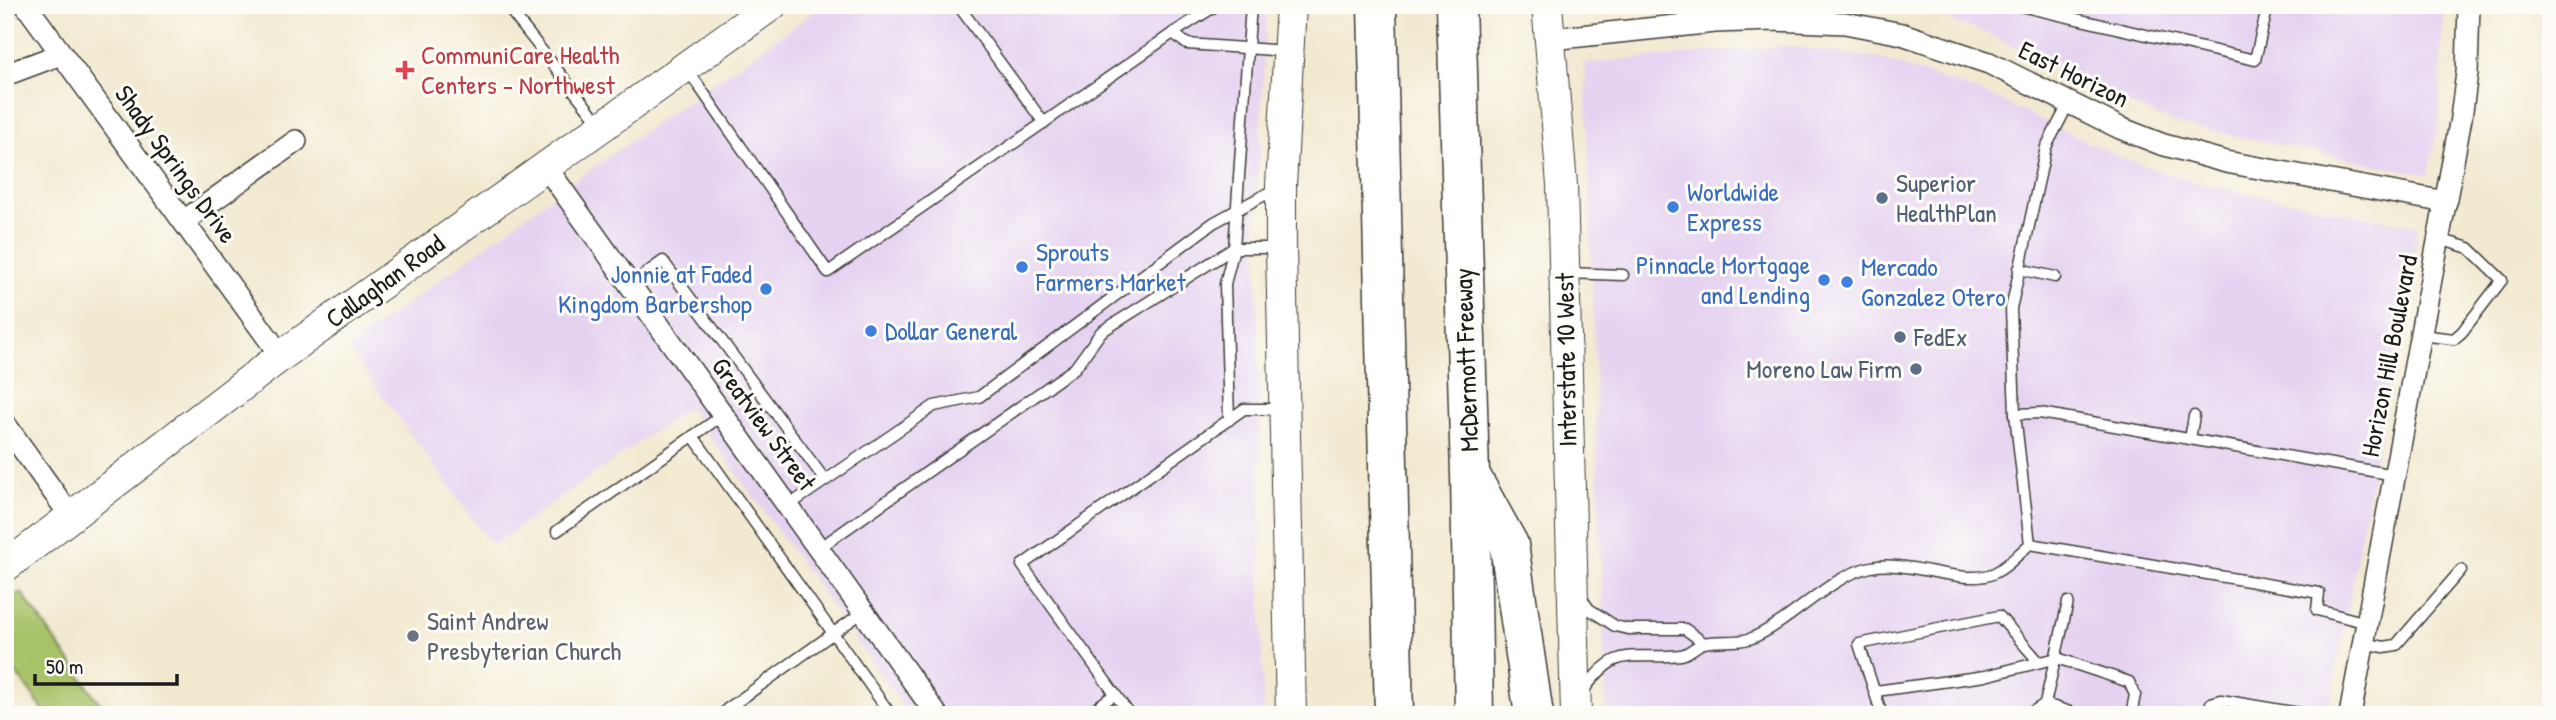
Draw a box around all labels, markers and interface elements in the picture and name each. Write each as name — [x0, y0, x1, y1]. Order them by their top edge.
street label: East Horizon — [2013, 32, 2135, 115]
place label: CommuniCare Health Centers - Northwest — [421, 37, 619, 102]
marker: CommuniCare Health Centers - Northwest — [395, 60, 415, 80]
street label: Shady Springs Drive — [107, 78, 246, 250]
place label: Superior HealthPlan — [1896, 165, 1997, 230]
place label: Worldwide Express — [1687, 174, 1779, 239]
marker: Superior HealthPlan — [1874, 190, 1890, 206]
marker: Worldwide Express — [1665, 199, 1681, 215]
street label: Callaghan Road — [318, 226, 451, 336]
place label: Sprouts Farmers Market — [1035, 234, 1187, 299]
place label: Pinnacle Mortgage and Lending — [1636, 247, 1810, 312]
place label: Mercado Gonzalez Otero — [1861, 249, 2006, 314]
street label: Horizon Hill Boulevard — [2352, 252, 2425, 460]
place label: Jonnie at Faded Kingdom Barbershop — [558, 256, 752, 321]
marker: Sprouts Farmers Market — [1014, 259, 1030, 275]
street label: McDermott Freeway — [1445, 267, 1486, 453]
street label: Interstate 10 West — [1546, 272, 1585, 447]
marker: Pinnacle Mortgage and Lending — [1816, 272, 1832, 288]
marker: Mercado Gonzalez Otero — [1839, 274, 1855, 290]
marker: Jonnie at Faded Kingdom Barbershop — [758, 281, 774, 297]
place label: Dollar General — [885, 313, 1017, 348]
place label: FedEx — [1913, 319, 1967, 354]
marker: Dollar General — [863, 323, 879, 339]
marker: FedEx — [1892, 329, 1908, 345]
street label: Greatview Street — [704, 350, 825, 498]
place label: Moreno Law Firm — [1746, 351, 1902, 386]
marker: Moreno Law Firm — [1908, 361, 1924, 377]
place label: Saint Andrew Presbyterian Church — [427, 603, 621, 668]
marker: Saint Andrew Presbyterian Church — [405, 628, 421, 644]
scale bar — [35, 643, 177, 687]
text: 50 m — [46, 652, 83, 681]

